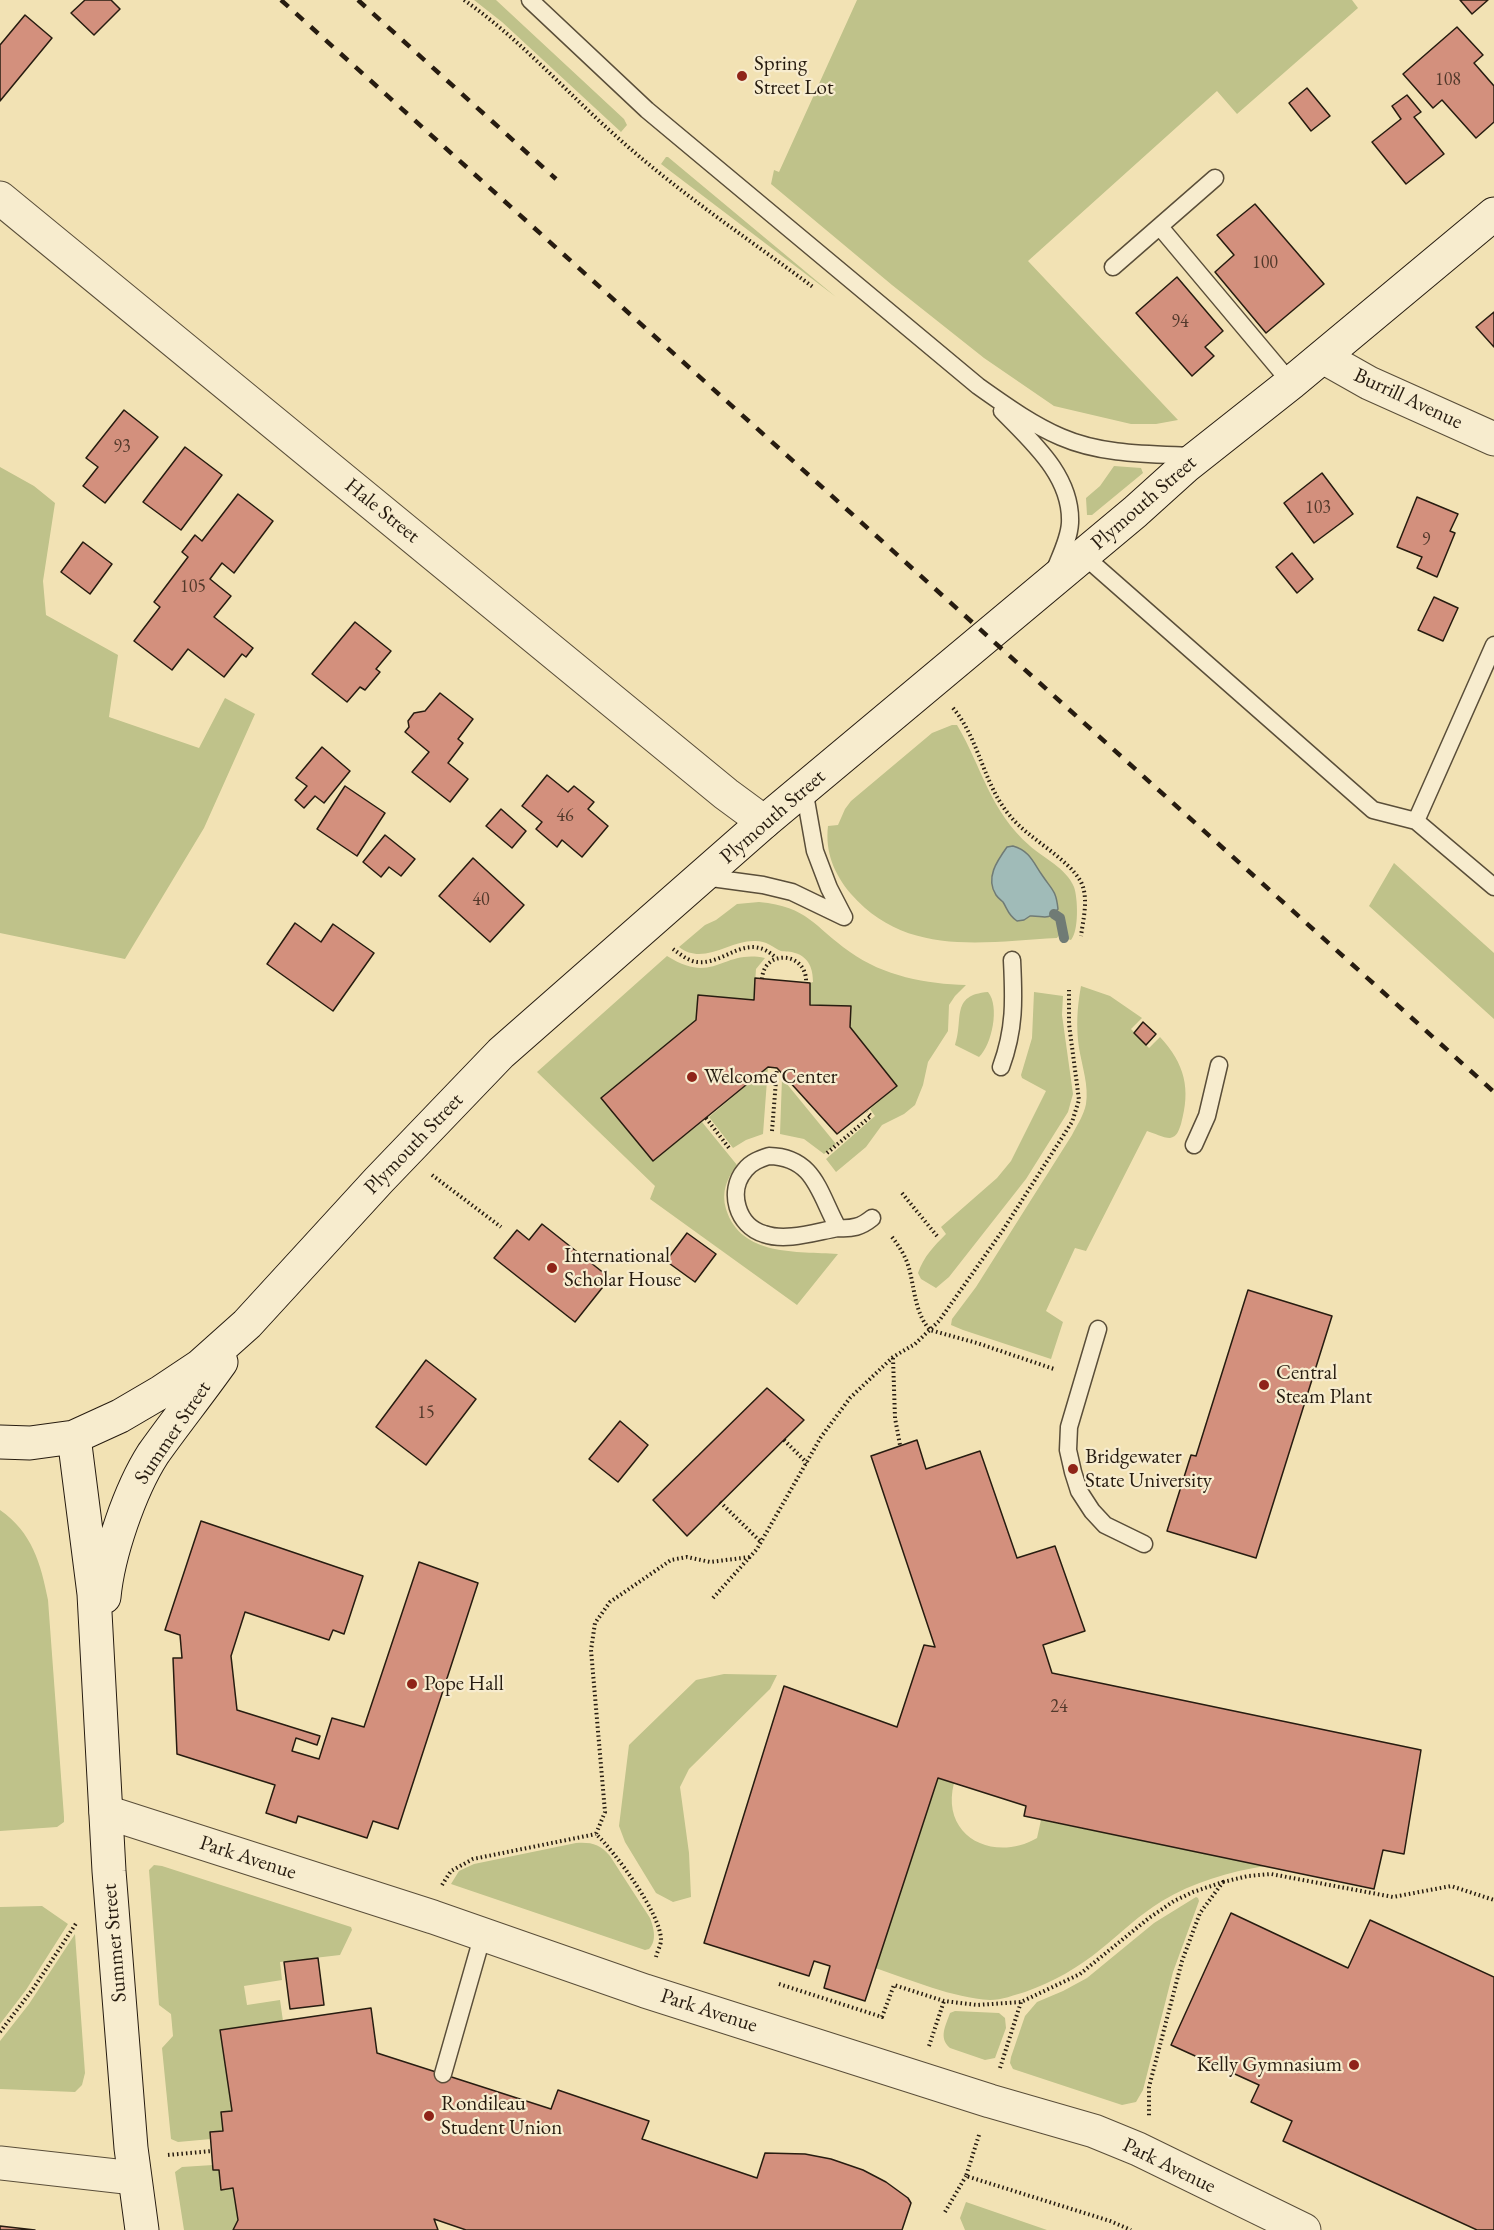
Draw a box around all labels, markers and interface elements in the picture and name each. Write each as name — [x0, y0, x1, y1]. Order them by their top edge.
place label: Spring Street Lot — [754, 51, 834, 101]
marker: Spring Street Lot — [735, 69, 749, 83]
house number: 108 — [1435, 69, 1461, 91]
house number: 100 — [1252, 252, 1278, 274]
house number: 94 — [1171, 311, 1189, 333]
street label: Burrill Avenue — [1350, 363, 1466, 435]
house number: 93 — [113, 436, 131, 458]
street label: Plymouth Street — [1086, 450, 1202, 556]
street label: Hale Street — [340, 473, 424, 549]
house number: 103 — [1305, 497, 1331, 519]
house number: 9 — [1422, 529, 1430, 551]
house number: 105 — [180, 576, 206, 598]
street label: Plymouth Street — [715, 764, 831, 870]
house number: 46 — [556, 805, 574, 827]
house number: 40 — [472, 889, 490, 911]
place label: Welcome Center — [704, 1064, 838, 1090]
marker: Welcome Center — [685, 1070, 699, 1084]
street label: Plymouth Street — [359, 1088, 469, 1200]
place label: International Scholar House — [564, 1243, 681, 1293]
marker: International Scholar House — [545, 1261, 559, 1275]
place label: Central Steam Plant — [1276, 1360, 1372, 1410]
street label: Summer Street — [129, 1377, 217, 1489]
marker: Central Steam Plant — [1257, 1378, 1271, 1392]
house number: 15 — [417, 1402, 435, 1424]
place label: Bridgewater State University — [1085, 1444, 1212, 1494]
marker: Bridgewater State University — [1066, 1462, 1080, 1476]
place label: Pope Hall — [424, 1671, 504, 1697]
marker: Pope Hall — [405, 1677, 419, 1691]
house number: 24 — [1050, 1696, 1068, 1718]
street label: Park Avenue — [196, 1831, 300, 1885]
street label: Summer Street — [97, 1883, 133, 2003]
street label: Park Avenue — [657, 1984, 761, 2038]
place label: Kelly Gymnasium — [1196, 2052, 1342, 2078]
marker: Kelly Gymnasium — [1347, 2058, 1361, 2072]
place label: Rondileau Student Union — [441, 2091, 562, 2141]
marker: Rondileau Student Union — [422, 2109, 436, 2123]
street label: Park Avenue — [1118, 2133, 1220, 2199]

